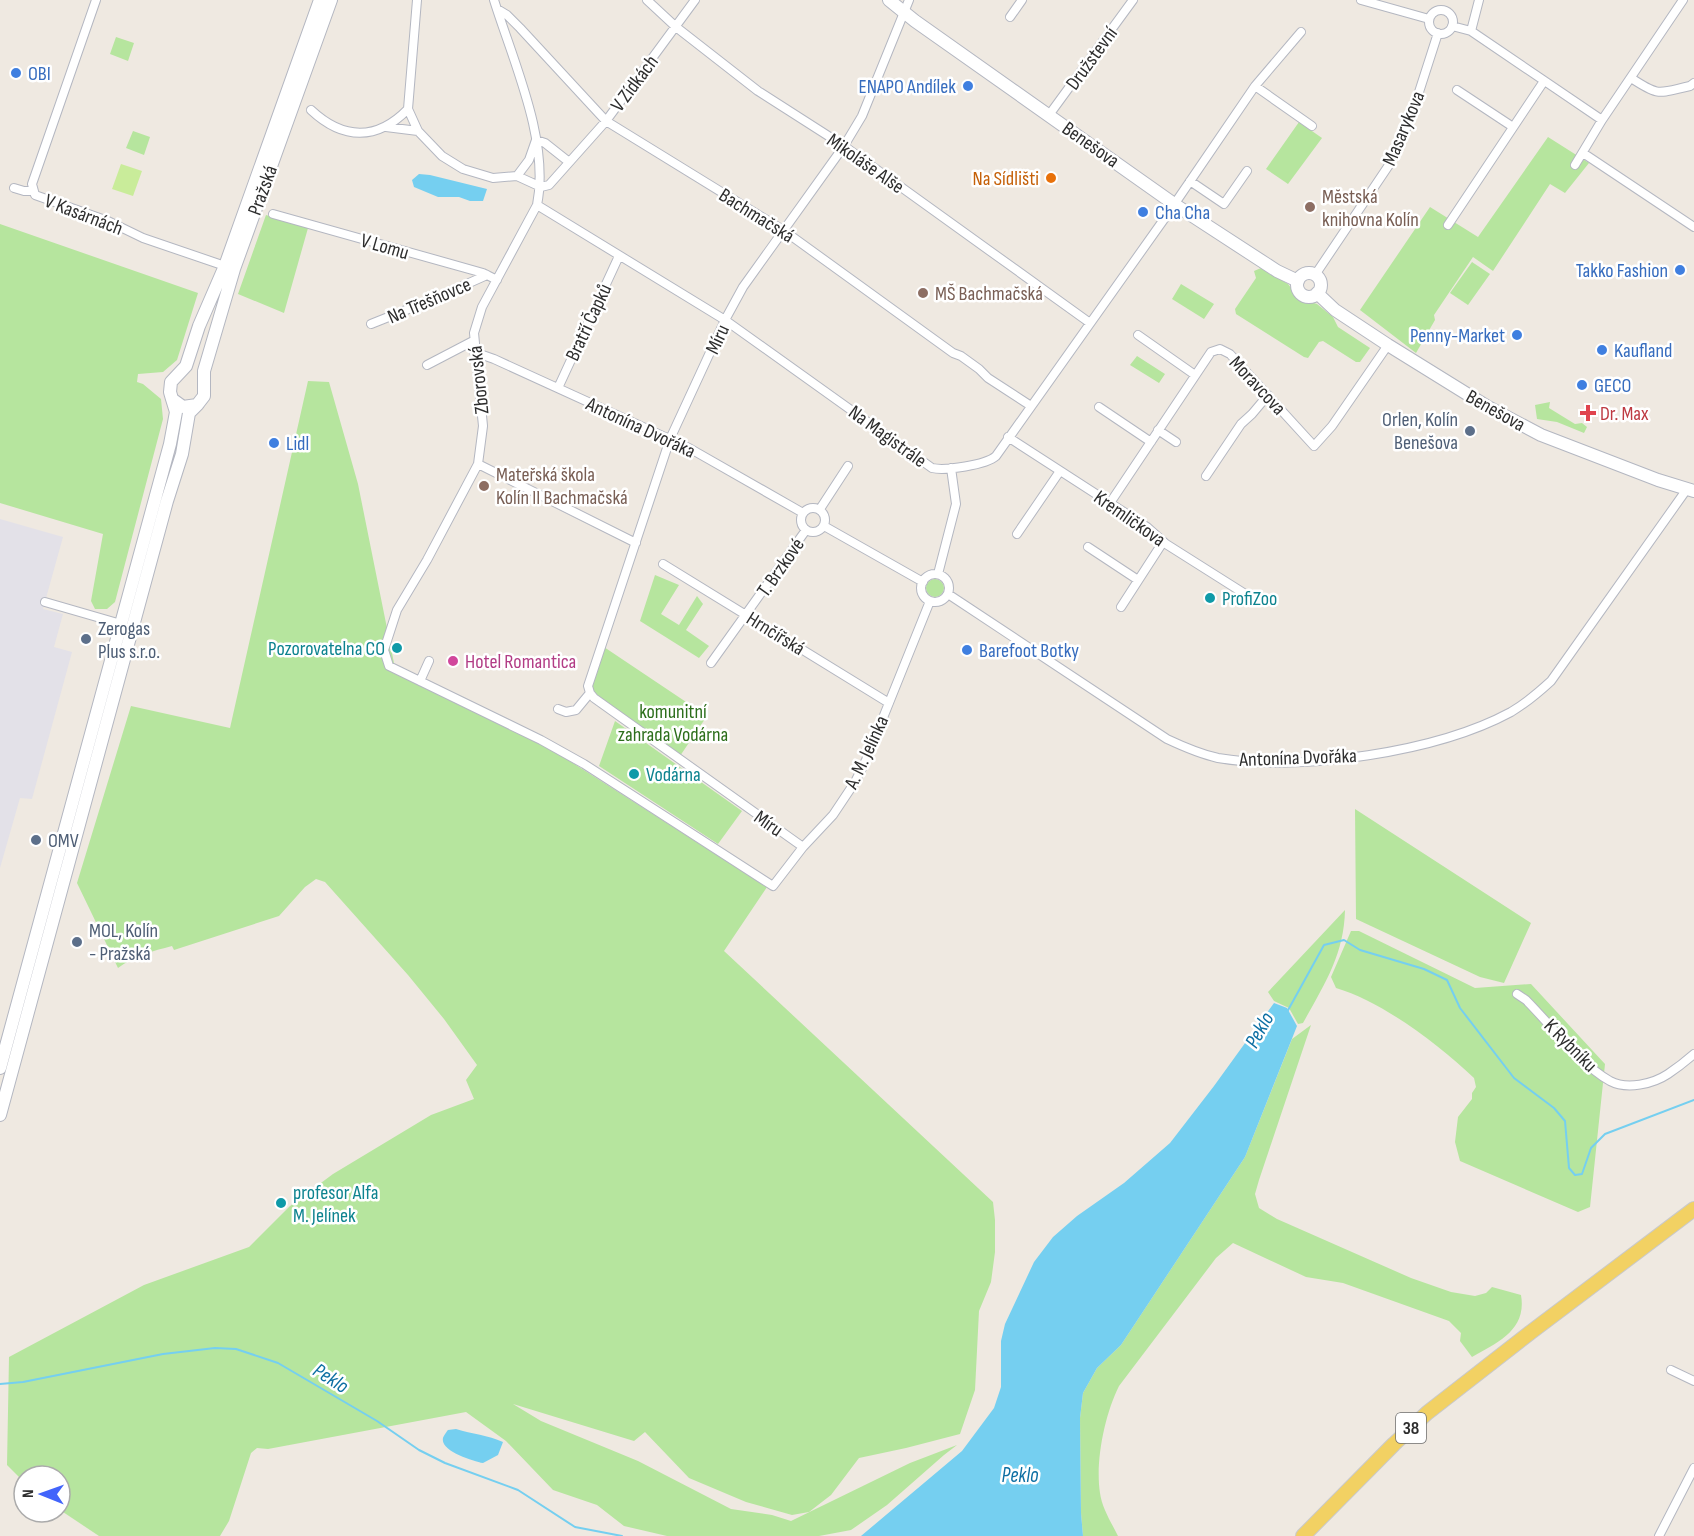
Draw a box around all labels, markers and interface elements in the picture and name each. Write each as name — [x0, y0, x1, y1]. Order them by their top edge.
street label: Družstevní — [1061, 22, 1123, 95]
street label: V Zídkách — [606, 51, 664, 117]
place label: OBI — [28, 62, 51, 86]
marker: OBI — [9, 66, 23, 80]
place label: ENAPO Andílek — [859, 75, 956, 99]
marker: ENAPO Andílek — [961, 79, 975, 93]
street label: Masarykova — [1378, 88, 1430, 169]
street label: Benešova — [1057, 117, 1124, 173]
street label: Mikoláše Alše — [822, 129, 909, 199]
street label: Pražská — [243, 162, 283, 219]
place label: Na Sídlišti — [972, 167, 1039, 191]
marker: Na Sídlišti — [1044, 171, 1058, 185]
street label: Bachmačská — [714, 183, 799, 248]
place label: Městská knihovna Kolín — [1322, 185, 1419, 232]
street label: V Kasárnách — [41, 189, 126, 241]
marker: Městská knihovna Kolín — [1303, 200, 1317, 214]
place label: Cha Cha — [1155, 201, 1210, 225]
marker: Cha Cha — [1136, 205, 1150, 219]
street label: V Lomu — [358, 229, 412, 265]
place label: Takko Fashion — [1576, 259, 1668, 283]
marker: Takko Fashion — [1673, 263, 1687, 277]
street label: Na Třešňovce — [384, 273, 475, 329]
street label: Bratří Čapků — [561, 280, 617, 365]
place label: MŠ Bachmačská — [935, 282, 1043, 306]
marker: MŠ Bachmačská — [916, 286, 930, 300]
street label: Míru — [701, 321, 735, 358]
place label: Penny-Market — [1410, 324, 1505, 348]
marker: Penny-Market — [1510, 328, 1524, 342]
place label: Kaufland — [1614, 339, 1672, 363]
marker: Kaufland — [1595, 343, 1609, 357]
street label: Zborovská — [463, 344, 495, 415]
street label: Moravcova — [1224, 351, 1291, 420]
place label: GECO — [1594, 374, 1631, 398]
marker: GECO — [1575, 378, 1589, 392]
street label: Benešova — [1462, 385, 1529, 437]
street label: Antonína Dvořáka — [581, 392, 699, 464]
street label: Na Magistrále — [844, 400, 931, 473]
place label: Dr. Max — [1600, 402, 1649, 426]
marker: Dr. Max — [1581, 406, 1595, 420]
place label: Orlen, Kolín Benešova — [1382, 408, 1458, 455]
marker: Orlen, Kolín Benešova — [1463, 424, 1477, 438]
place label: Lidl — [286, 432, 309, 456]
marker: Lidl — [267, 436, 281, 450]
place label: Mateřská škola Kolín II Bachmačská — [496, 463, 628, 510]
marker: Mateřská škola Kolín II Bachmačská — [477, 479, 491, 493]
street label: Kremličkova — [1089, 486, 1170, 552]
street label: T. Brzkové — [752, 533, 810, 602]
place label: ProfiZoo — [1222, 587, 1277, 611]
marker: ProfiZoo — [1203, 591, 1217, 605]
street label: Hrnčířská — [742, 607, 809, 661]
place label: Zerogas Plus s.r.o. — [98, 617, 160, 664]
marker: Zerogas Plus s.r.o. — [79, 632, 93, 646]
place label: Pozorovatelna CO — [268, 637, 385, 661]
place label: Barefoot Botky — [979, 639, 1079, 663]
marker: Pozorovatelna CO — [390, 641, 404, 655]
marker: Barefoot Botky — [960, 643, 974, 657]
place label: Hotel Romantica — [465, 650, 576, 674]
marker: Hotel Romantica — [446, 654, 460, 668]
park label: komunitní zahrada Vodárna — [618, 700, 728, 747]
street label: A. M. Jelínka — [839, 712, 894, 794]
street label: Antonína Dvořáka — [1238, 744, 1357, 772]
place label: Vodárna — [646, 763, 701, 787]
marker: Vodárna — [627, 767, 641, 781]
street label: Míru — [749, 805, 787, 842]
place label: OMV — [48, 829, 79, 853]
marker: OMV — [29, 833, 43, 847]
place label: MOL, Kolín - Pražská — [89, 919, 158, 966]
marker: MOL, Kolín - Pražská — [70, 935, 84, 949]
water label: Peklo — [1240, 1008, 1280, 1053]
street label: K Rybníku — [1539, 1014, 1602, 1077]
place label: profesor Alfa M. Jelínek — [293, 1181, 379, 1228]
marker: profesor Alfa M. Jelínek — [274, 1196, 288, 1210]
water label: Peklo — [308, 1358, 353, 1399]
road number: 38 — [1396, 1413, 1426, 1443]
water label: Peklo — [1001, 1463, 1039, 1488]
north arrow — [12, 1464, 72, 1524]
text: N — [19, 1489, 38, 1498]

